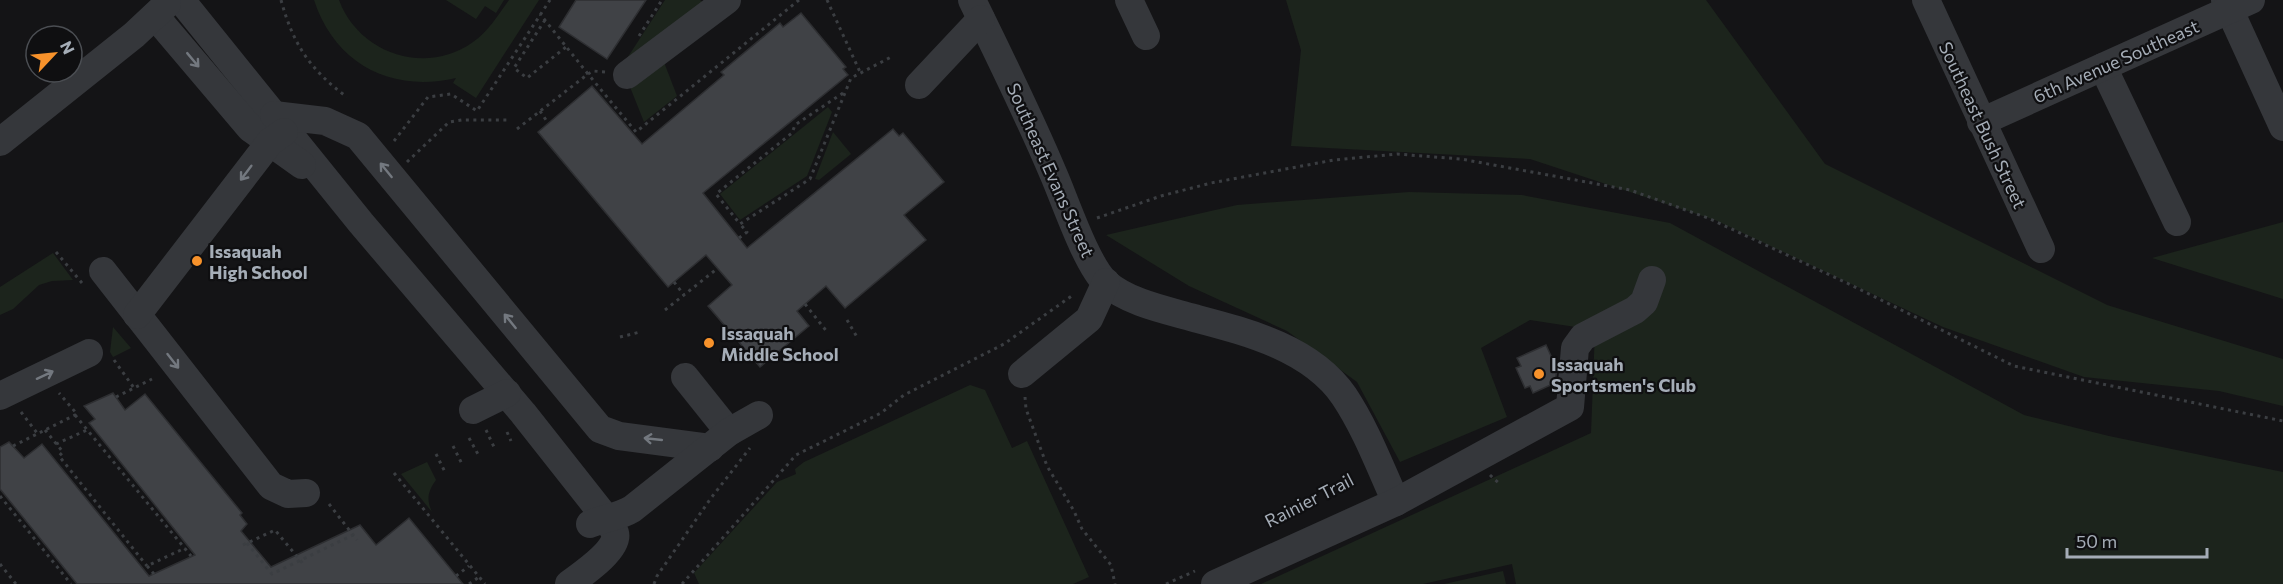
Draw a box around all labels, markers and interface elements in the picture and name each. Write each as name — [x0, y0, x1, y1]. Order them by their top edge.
street label: 6th Avenue Southeast — [2030, 15, 2202, 107]
north arrow — [24, 24, 84, 84]
text: N — [57, 38, 79, 57]
street label: Southeast Bush Street — [1935, 38, 2031, 212]
one-way arrow — [186, 52, 200, 67]
street label: Southeast Evans Street — [1003, 79, 1099, 261]
one-way arrow — [379, 163, 393, 178]
one-way arrow — [240, 164, 253, 180]
place label: Issaquah High School — [209, 240, 308, 283]
marker: Issaquah High School — [190, 254, 204, 268]
one-way arrow — [503, 314, 517, 329]
place label: Issaquah Middle School — [721, 322, 839, 365]
marker: Issaquah Middle School — [702, 336, 716, 350]
one-way arrow — [167, 353, 180, 369]
place label: Issaquah Sportsmen's Club — [1551, 353, 1697, 396]
marker: Issaquah Sportsmen's Club — [1532, 367, 1546, 381]
one-way arrow — [35, 368, 53, 380]
one-way arrow — [643, 434, 663, 445]
street label: Rainier Trail — [1261, 468, 1357, 532]
scale bar — [2067, 521, 2206, 559]
text: 50 m — [2076, 530, 2117, 552]

